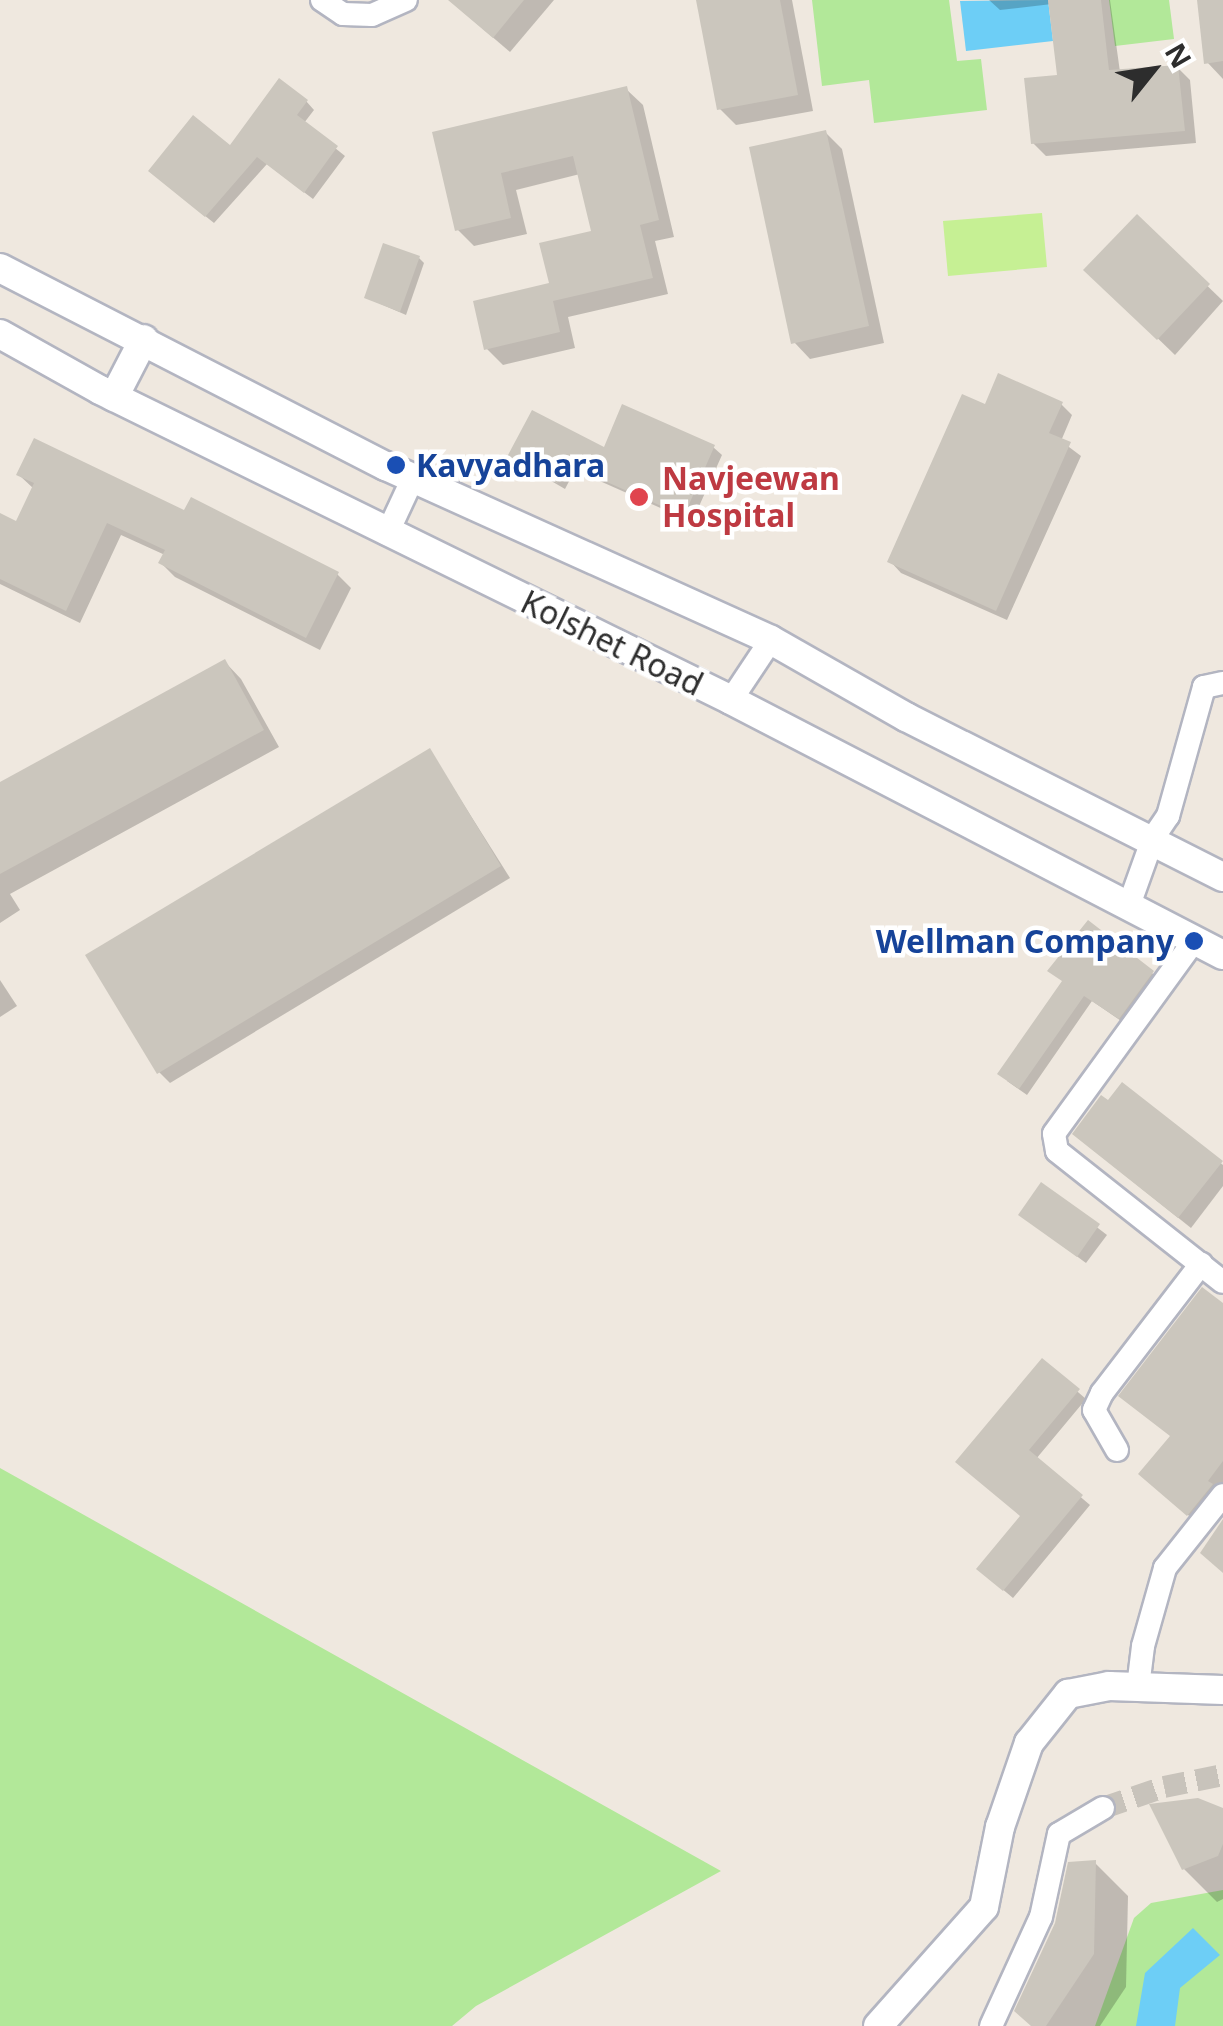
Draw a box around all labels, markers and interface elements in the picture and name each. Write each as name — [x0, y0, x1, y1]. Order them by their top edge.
north arrow — [1103, 20, 1203, 120]
text: N — [1157, 36, 1201, 74]
place label: Kavyadhara — [416, 446, 605, 484]
marker: Kavyadhara — [385, 454, 407, 476]
place label: Navjeewan Hospital — [662, 460, 840, 535]
marker: Navjeewan Hospital — [626, 484, 652, 510]
street label: Kolshet Road — [515, 582, 709, 704]
place label: Wellman Company — [876, 922, 1174, 960]
marker: Wellman Company — [1183, 930, 1205, 952]

